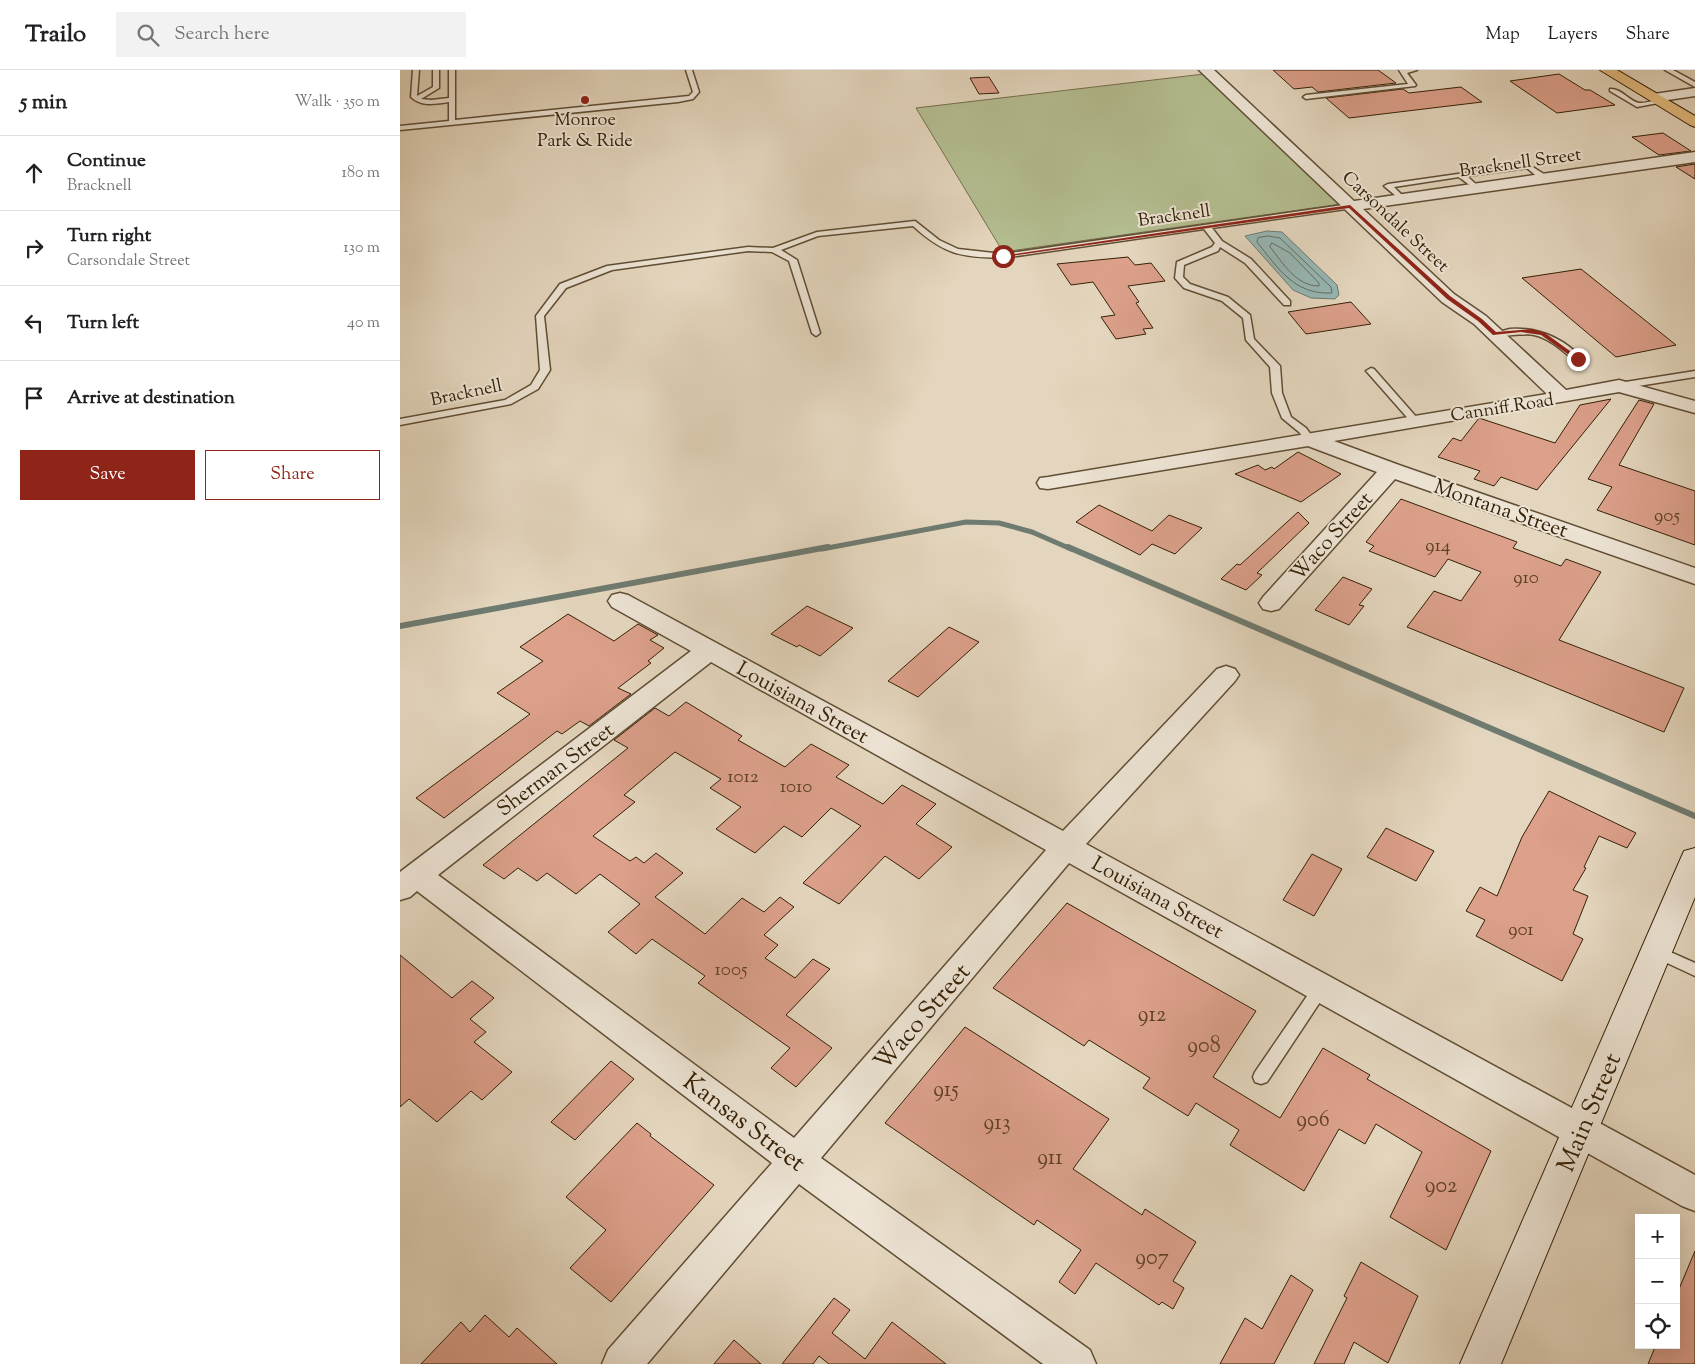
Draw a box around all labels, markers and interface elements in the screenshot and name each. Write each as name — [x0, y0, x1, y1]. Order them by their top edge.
search box — [116, 12, 466, 57]
text: Trailo — [25, 18, 86, 52]
icon: search — [134, 21, 162, 49]
text: Search here — [174, 21, 270, 48]
text: Map — [1485, 22, 1520, 48]
text: Layers — [1548, 22, 1598, 48]
text: Share — [1626, 22, 1670, 48]
text: 5 min — [20, 88, 67, 118]
text: Walk · 350 m — [295, 91, 380, 114]
marker: Monroe Park & Ride — [579, 94, 591, 106]
place label: Monroe Park & Ride — [537, 108, 633, 155]
street label: Bracknell Street — [1458, 143, 1583, 185]
text: Continue — [67, 148, 146, 175]
icon: ahead — [20, 159, 48, 187]
text: 180 m — [341, 162, 380, 185]
street label: Carsondale Street — [1335, 166, 1454, 279]
text: Bracknell — [67, 175, 132, 198]
street label: Bracknell — [1136, 199, 1212, 235]
text: Turn right — [67, 223, 151, 250]
icon: right — [20, 234, 48, 262]
text: 130 m — [343, 237, 380, 260]
route start — [992, 245, 1015, 268]
text: Carsondale Street — [67, 250, 190, 273]
icon: left — [20, 309, 48, 337]
text: Turn left — [67, 310, 139, 337]
text: 40 m — [347, 312, 380, 335]
route end — [1567, 348, 1590, 371]
street label: Bracknell — [428, 374, 505, 414]
icon: arrive — [20, 384, 48, 412]
text: Arrive at destination — [67, 385, 235, 412]
street label: Canniff Road — [1449, 388, 1556, 430]
button: Save — [20, 450, 195, 500]
button: Share — [205, 450, 380, 500]
street label: Montana Street — [1429, 473, 1572, 547]
street label: Waco Street — [1284, 486, 1381, 589]
house number: 905 — [1654, 503, 1680, 530]
house number: 914 — [1425, 533, 1451, 560]
house number: 910 — [1513, 565, 1539, 592]
street label: Louisiana Street — [731, 655, 874, 752]
street label: Sherman Street — [491, 716, 621, 825]
house number: 1012 — [727, 764, 759, 791]
house number: 1010 — [780, 774, 812, 801]
street label: Louisiana Street — [1086, 850, 1229, 947]
house number: 901 — [1508, 917, 1534, 944]
street label: Waco Street — [866, 956, 981, 1080]
house number: 1005 — [715, 957, 748, 984]
house number: 912 — [1138, 1000, 1166, 1032]
house number: 908 — [1187, 1031, 1221, 1063]
street label: Main Street — [1550, 1048, 1632, 1178]
street label: Kansas Street — [674, 1065, 812, 1182]
house number: 915 — [933, 1075, 959, 1107]
house number: 906 — [1296, 1105, 1330, 1137]
house number: 913 — [983, 1108, 1011, 1140]
house number: 911 — [1037, 1143, 1063, 1175]
house number: 902 — [1425, 1171, 1457, 1203]
map controls — [1635, 1214, 1680, 1349]
button: + — [1635, 1214, 1680, 1259]
house number: 907 — [1135, 1243, 1169, 1275]
button: − — [1635, 1259, 1680, 1304]
button: locate — [1635, 1304, 1680, 1349]

